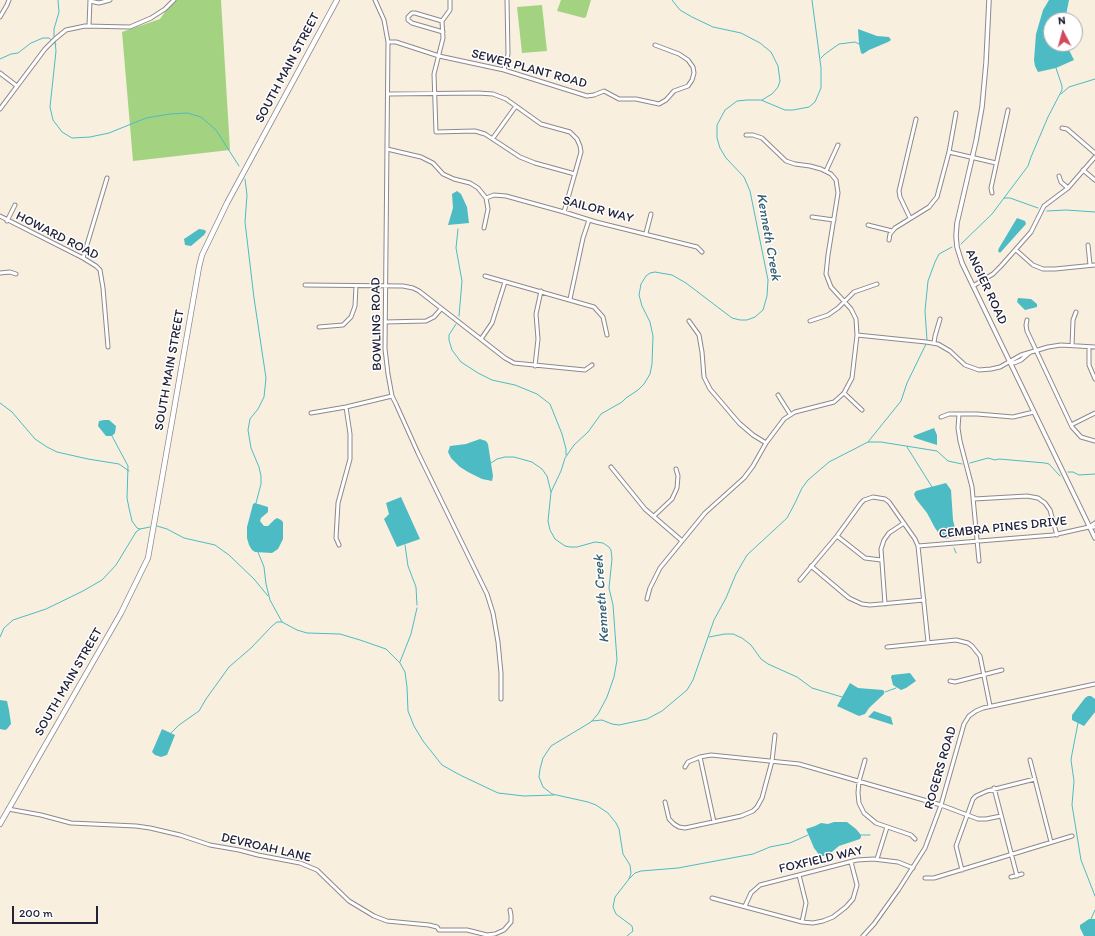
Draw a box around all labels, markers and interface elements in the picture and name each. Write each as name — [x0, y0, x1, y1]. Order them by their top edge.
street label: SOUTH MAIN STREET — [252, 10, 324, 126]
north arrow — [1043, 12, 1083, 52]
text: N — [1057, 14, 1066, 27]
street label: SEWER PLANT ROAD — [470, 46, 588, 92]
water label: Kenneth Creek — [752, 192, 784, 282]
street label: SAILOR WAY — [561, 193, 635, 227]
street label: HOWARD ROAD — [13, 208, 101, 264]
street label: ANGIER ROAD — [962, 247, 1010, 327]
street label: BOWLING ROAD — [368, 277, 386, 371]
street label: SOUTH MAIN STREET — [152, 308, 188, 432]
street label: CEMBRA PINES DRIVE — [938, 514, 1068, 542]
water label: Kenneth Creek — [591, 554, 613, 644]
street label: SOUTH MAIN STREET — [32, 625, 106, 739]
street label: ROGERS ROAD — [922, 725, 960, 811]
street label: DEVROAH LANE — [219, 830, 313, 866]
street label: FOXFIELD WAY — [778, 843, 864, 877]
scale bar — [14, 898, 100, 924]
text: 200 m — [19, 906, 53, 920]

